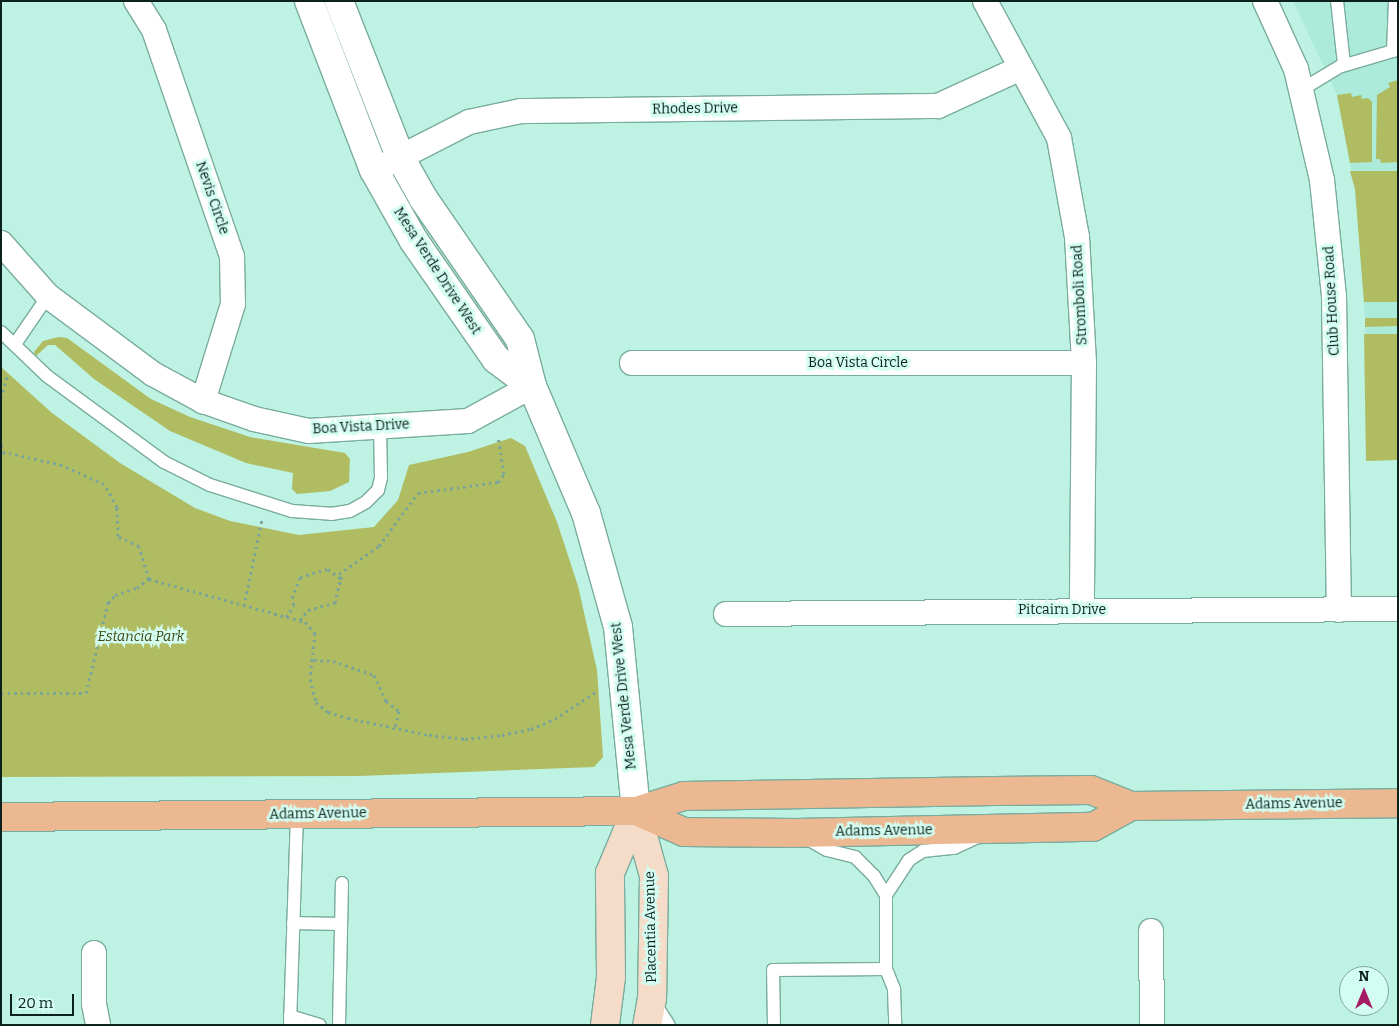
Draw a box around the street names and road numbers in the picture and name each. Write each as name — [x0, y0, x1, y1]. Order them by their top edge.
street label: Rhodes Drive — [652, 100, 738, 118]
street label: Nevis Circle — [192, 159, 232, 237]
street label: Mesa Verde Drive West — [390, 204, 484, 338]
street label: Stromboli Road — [1069, 244, 1091, 346]
street label: Club House Road — [1321, 246, 1343, 356]
street label: Boa Vista Circle — [808, 355, 908, 371]
street label: Boa Vista Drive — [312, 416, 410, 438]
street label: Pitcairn Drive — [1018, 602, 1106, 618]
street label: Mesa Verde Drive West — [608, 622, 640, 770]
street label: Adams Avenue — [1245, 795, 1343, 813]
street label: Adams Avenue — [269, 805, 367, 823]
street label: Adams Avenue — [835, 822, 933, 840]
street label: Placentia Avenue — [642, 871, 660, 983]

